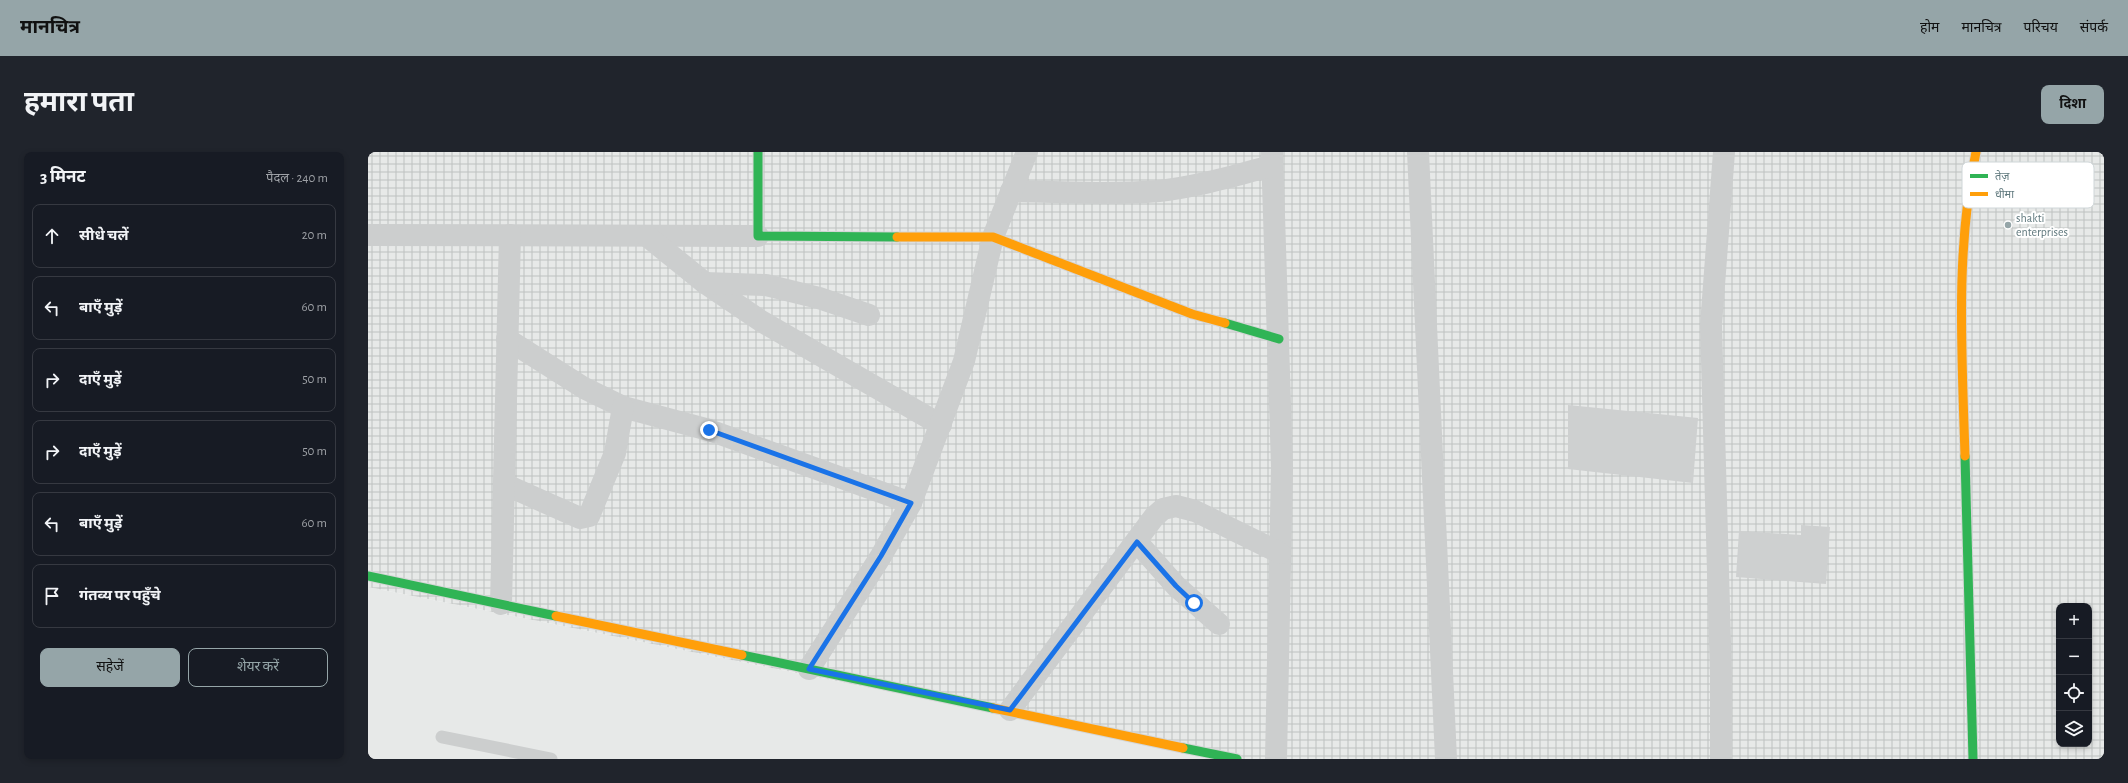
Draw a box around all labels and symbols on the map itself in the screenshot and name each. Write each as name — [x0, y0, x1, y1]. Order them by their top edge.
legend — [1962, 162, 2094, 208]
text: तेज़ — [1995, 170, 2010, 182]
text: धीमा — [1995, 188, 2014, 200]
place label: shakti enterprises — [2016, 212, 2068, 238]
marker: shakti enterprises — [2003, 220, 2013, 230]
route end — [700, 421, 718, 439]
route start — [1185, 594, 1203, 612]

